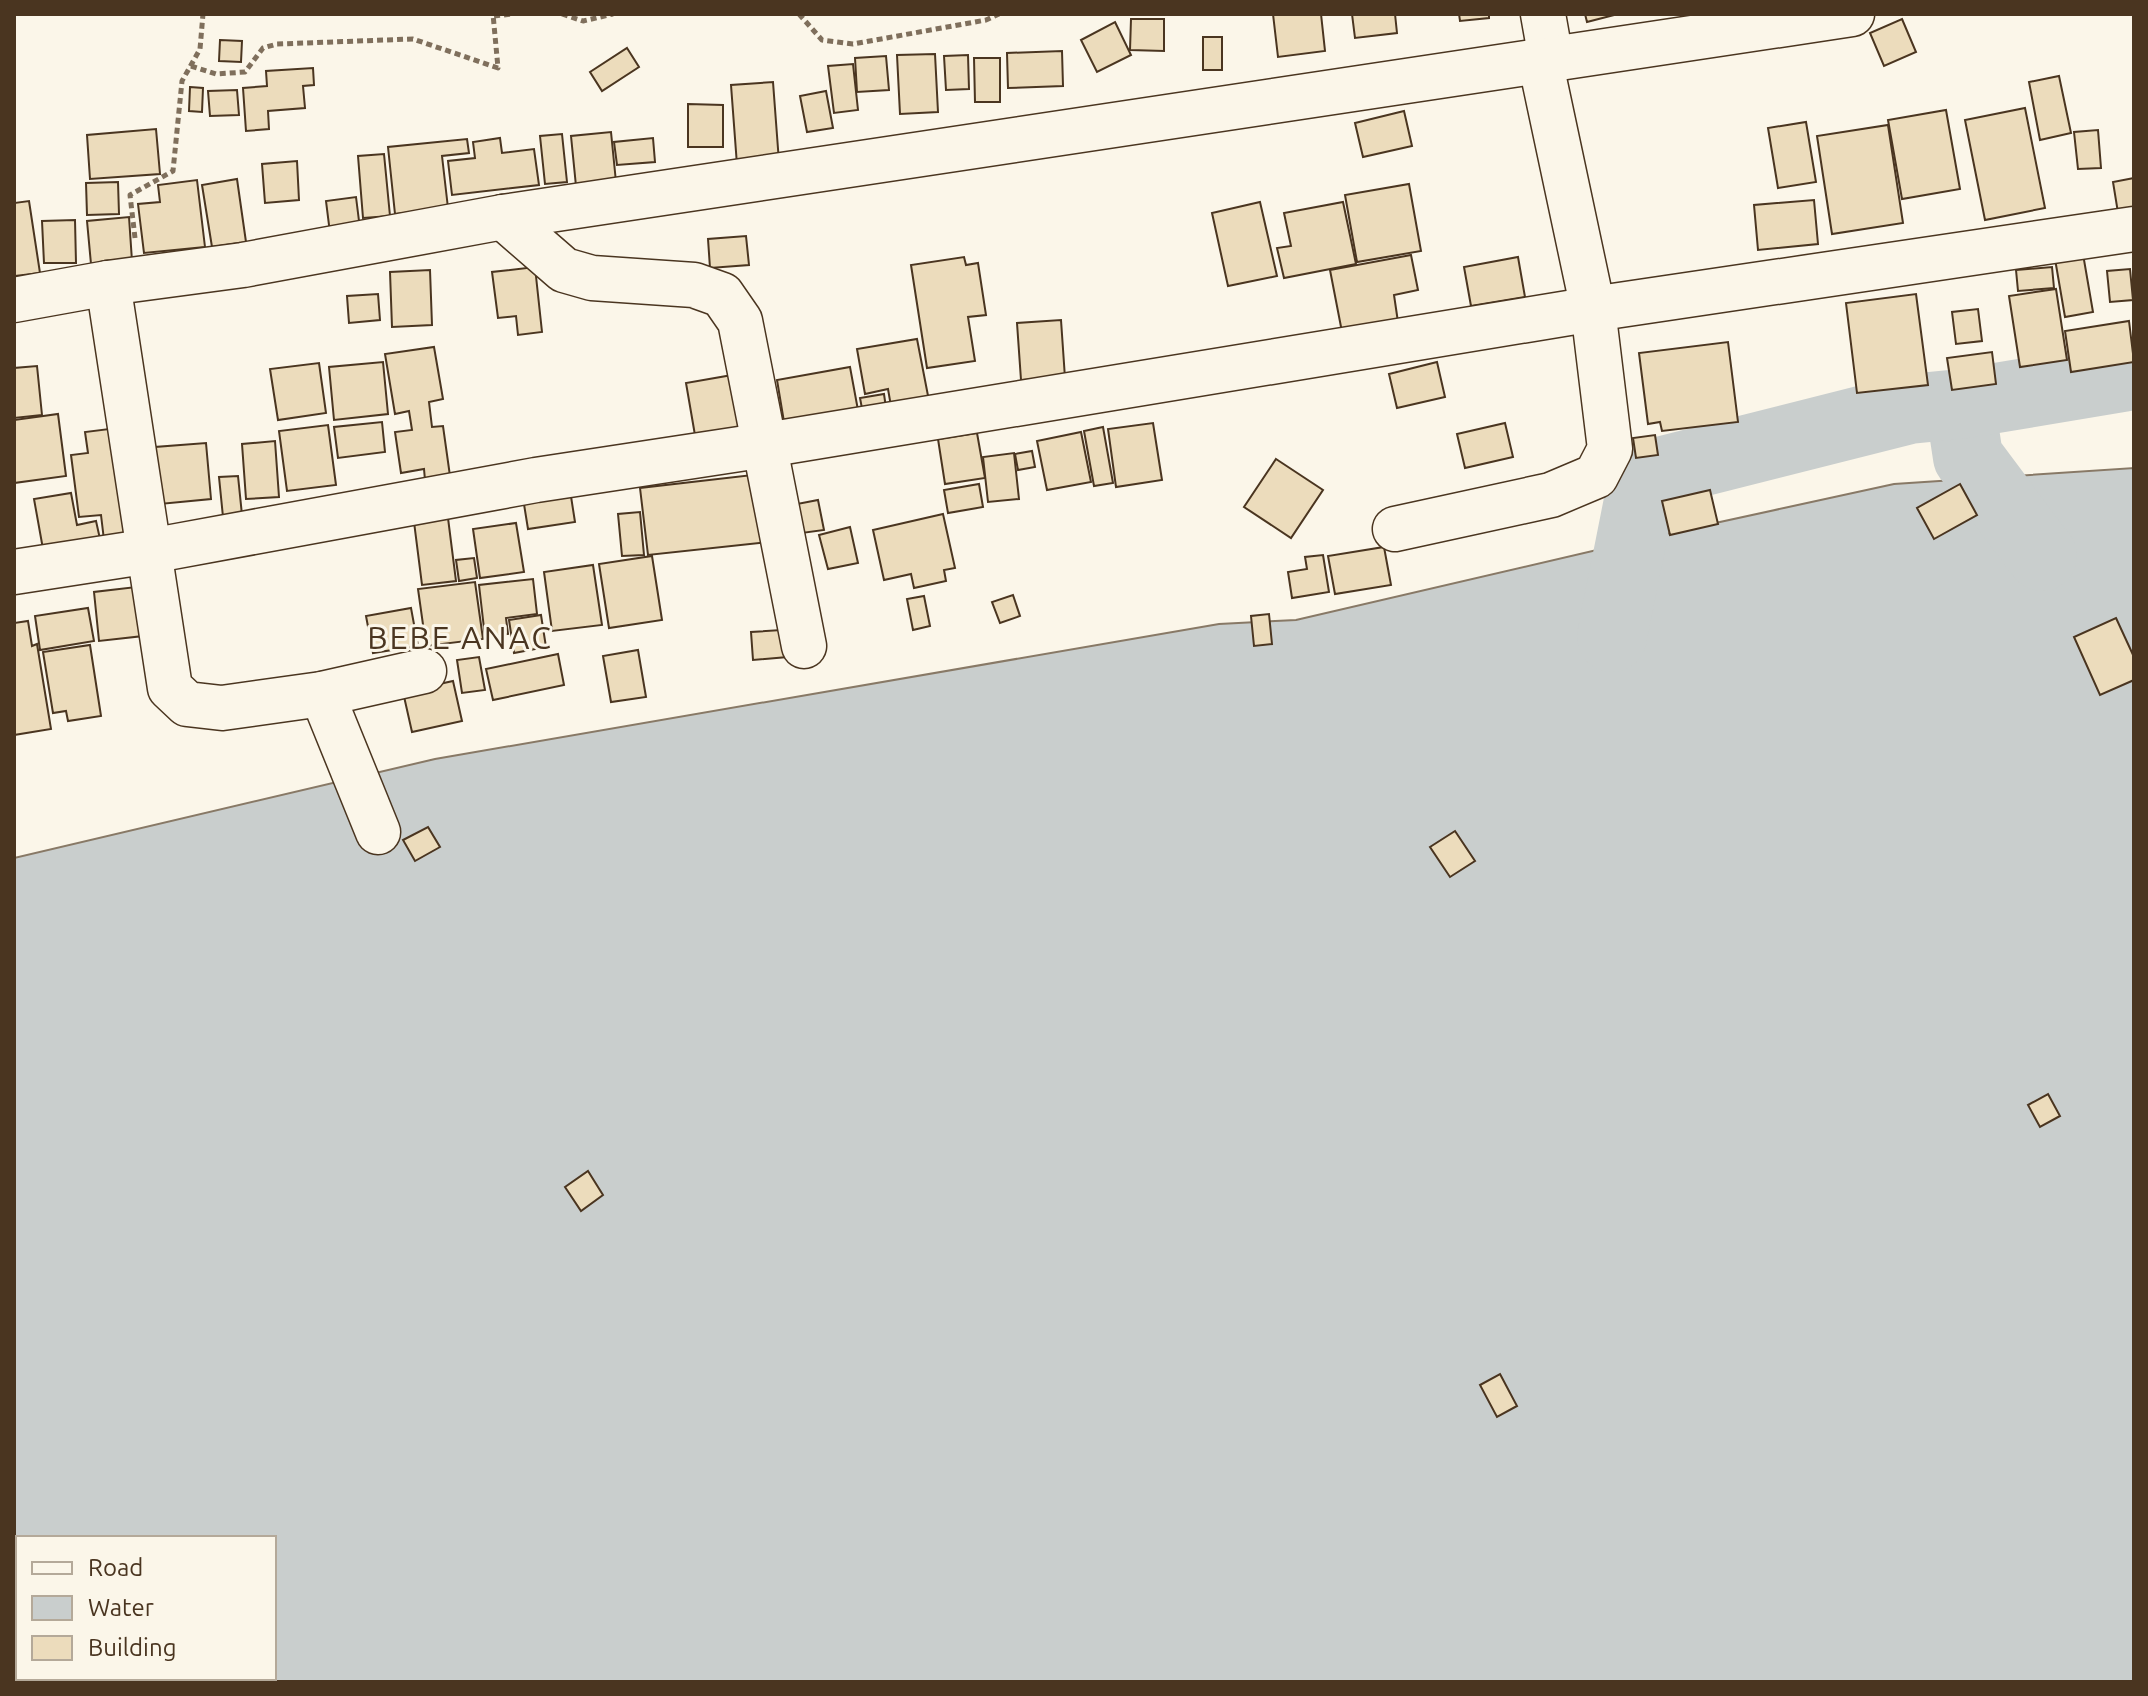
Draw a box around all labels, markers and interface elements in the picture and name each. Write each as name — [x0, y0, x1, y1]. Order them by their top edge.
district label: BEBE ANAC — [367, 619, 553, 655]
legend — [16, 1536, 276, 1680]
text: Road — [88, 1554, 143, 1581]
text: Water — [88, 1594, 154, 1621]
text: Building — [88, 1634, 176, 1661]

